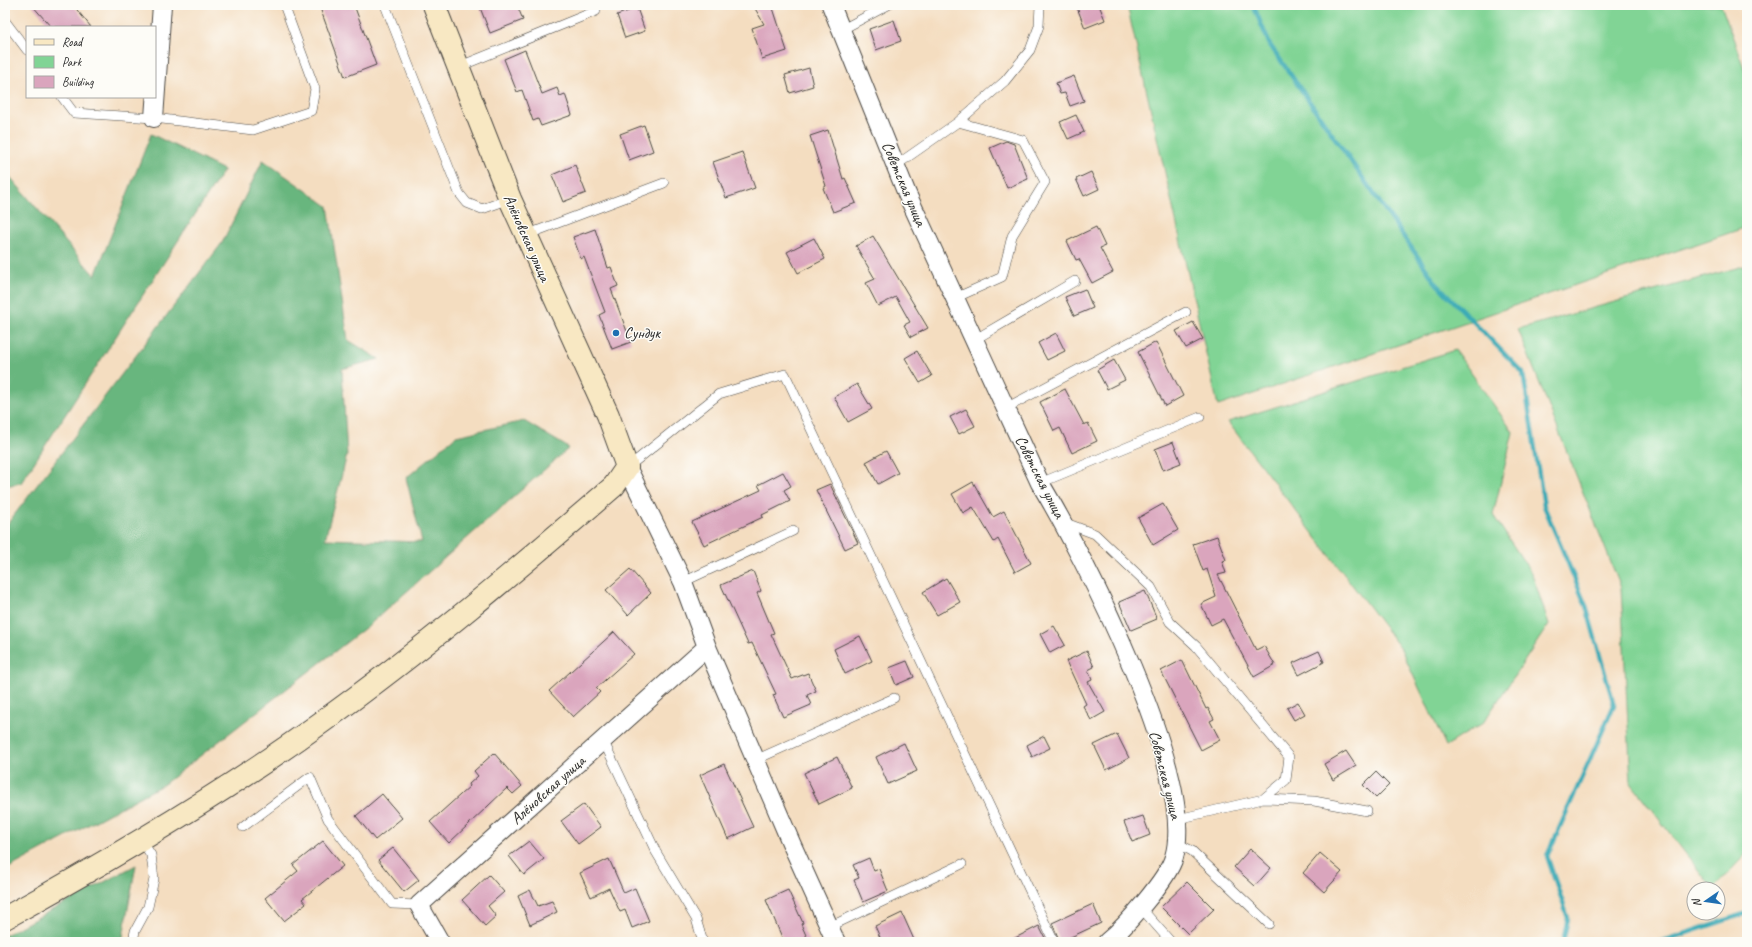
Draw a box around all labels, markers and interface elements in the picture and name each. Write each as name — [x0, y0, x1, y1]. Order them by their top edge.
legend — [26, 26, 156, 98]
text: Road — [62, 34, 84, 50]
text: Park — [62, 54, 83, 70]
text: Building — [62, 74, 94, 90]
street label: Советская улица — [877, 139, 931, 230]
street label: Алёновская улица — [499, 191, 556, 286]
place label: Сундук — [624, 323, 661, 343]
marker: Сундук — [611, 328, 621, 338]
street label: Советская улица — [1011, 432, 1070, 523]
street label: Советская улица — [1144, 729, 1186, 822]
street label: Алёновская улица — [507, 750, 591, 829]
north arrow — [1686, 881, 1726, 921]
text: N — [1688, 896, 1704, 908]

